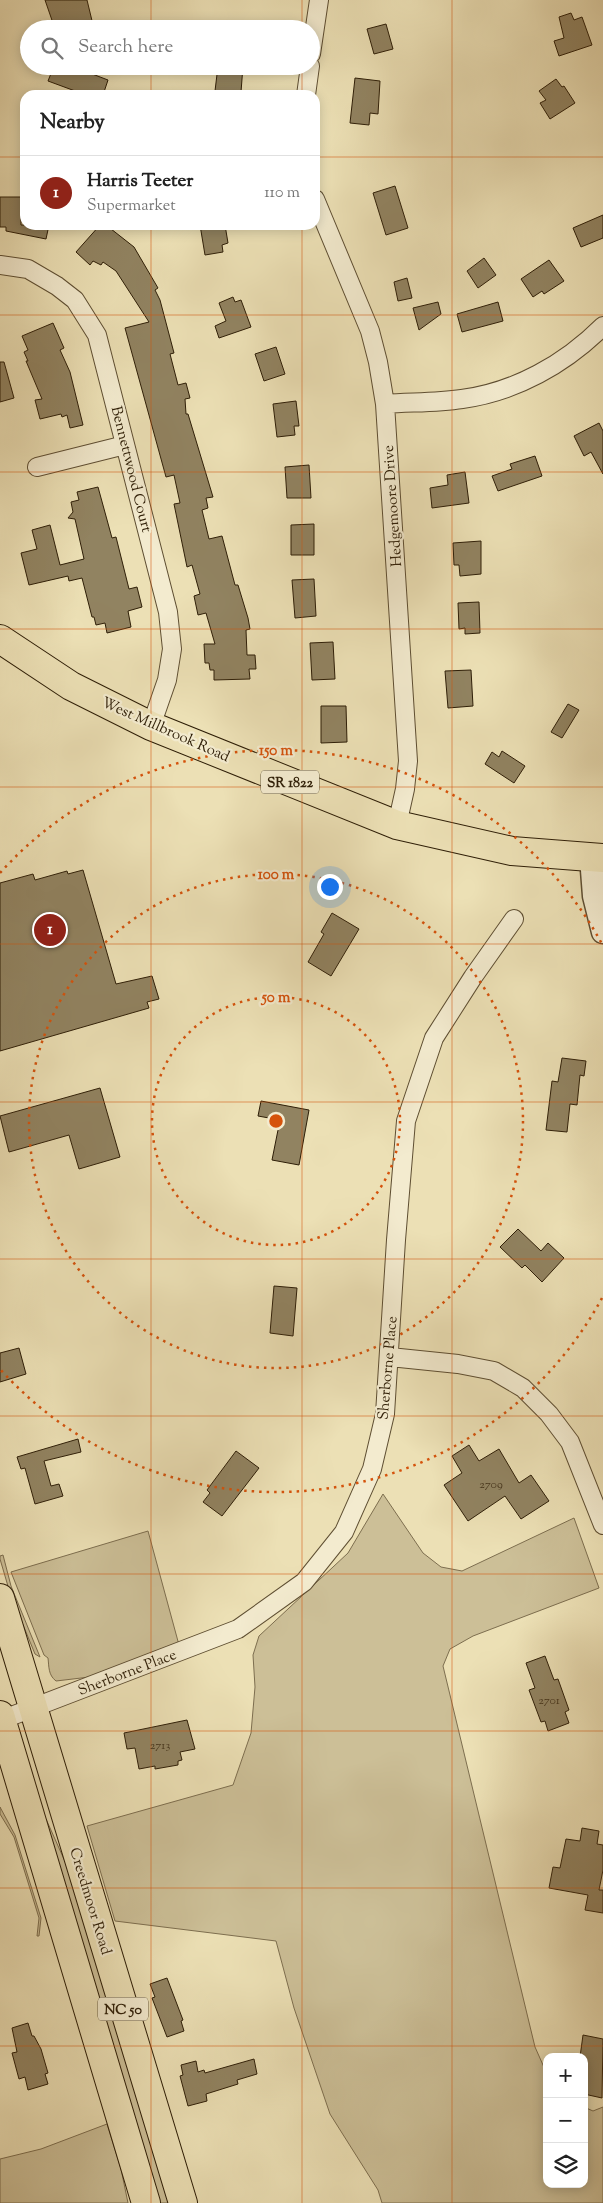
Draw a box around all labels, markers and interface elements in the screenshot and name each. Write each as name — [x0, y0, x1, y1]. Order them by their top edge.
search box — [20, 20, 320, 75]
icon: search — [38, 34, 66, 62]
text: Search here — [78, 34, 173, 61]
text: Nearby — [40, 108, 105, 138]
text: Harris Teeter — [87, 168, 193, 195]
text: 1 — [53, 182, 59, 205]
text: 110 m — [264, 182, 300, 205]
text: Supermarket — [87, 195, 176, 218]
street label: Bennettwood Court — [105, 404, 156, 535]
street label: Hedgemoore Drive — [379, 444, 408, 567]
street label: West Millbrook Road — [98, 693, 233, 768]
text: 150 m — [259, 741, 293, 762]
road number: SR 1822 — [261, 770, 319, 794]
text: 100 m — [258, 865, 295, 886]
your location — [317, 874, 343, 900]
pin: 1 — [34, 911, 66, 949]
text: 50 m — [261, 988, 291, 1009]
centre of rings — [267, 1112, 285, 1130]
street label: Sherborne Place — [373, 1315, 403, 1421]
house number: 2709 — [479, 1476, 503, 1494]
street label: Sherborne Place — [75, 1645, 180, 1702]
house number: 2701 — [538, 1692, 560, 1710]
house number: 2713 — [150, 1737, 170, 1755]
street label: Creedmoor Road — [63, 1845, 116, 1958]
road number: NC 50 — [98, 1998, 148, 2020]
map controls — [543, 2053, 588, 2188]
button: + — [543, 2053, 588, 2098]
button: − — [543, 2098, 588, 2143]
button: layers — [543, 2143, 588, 2188]

